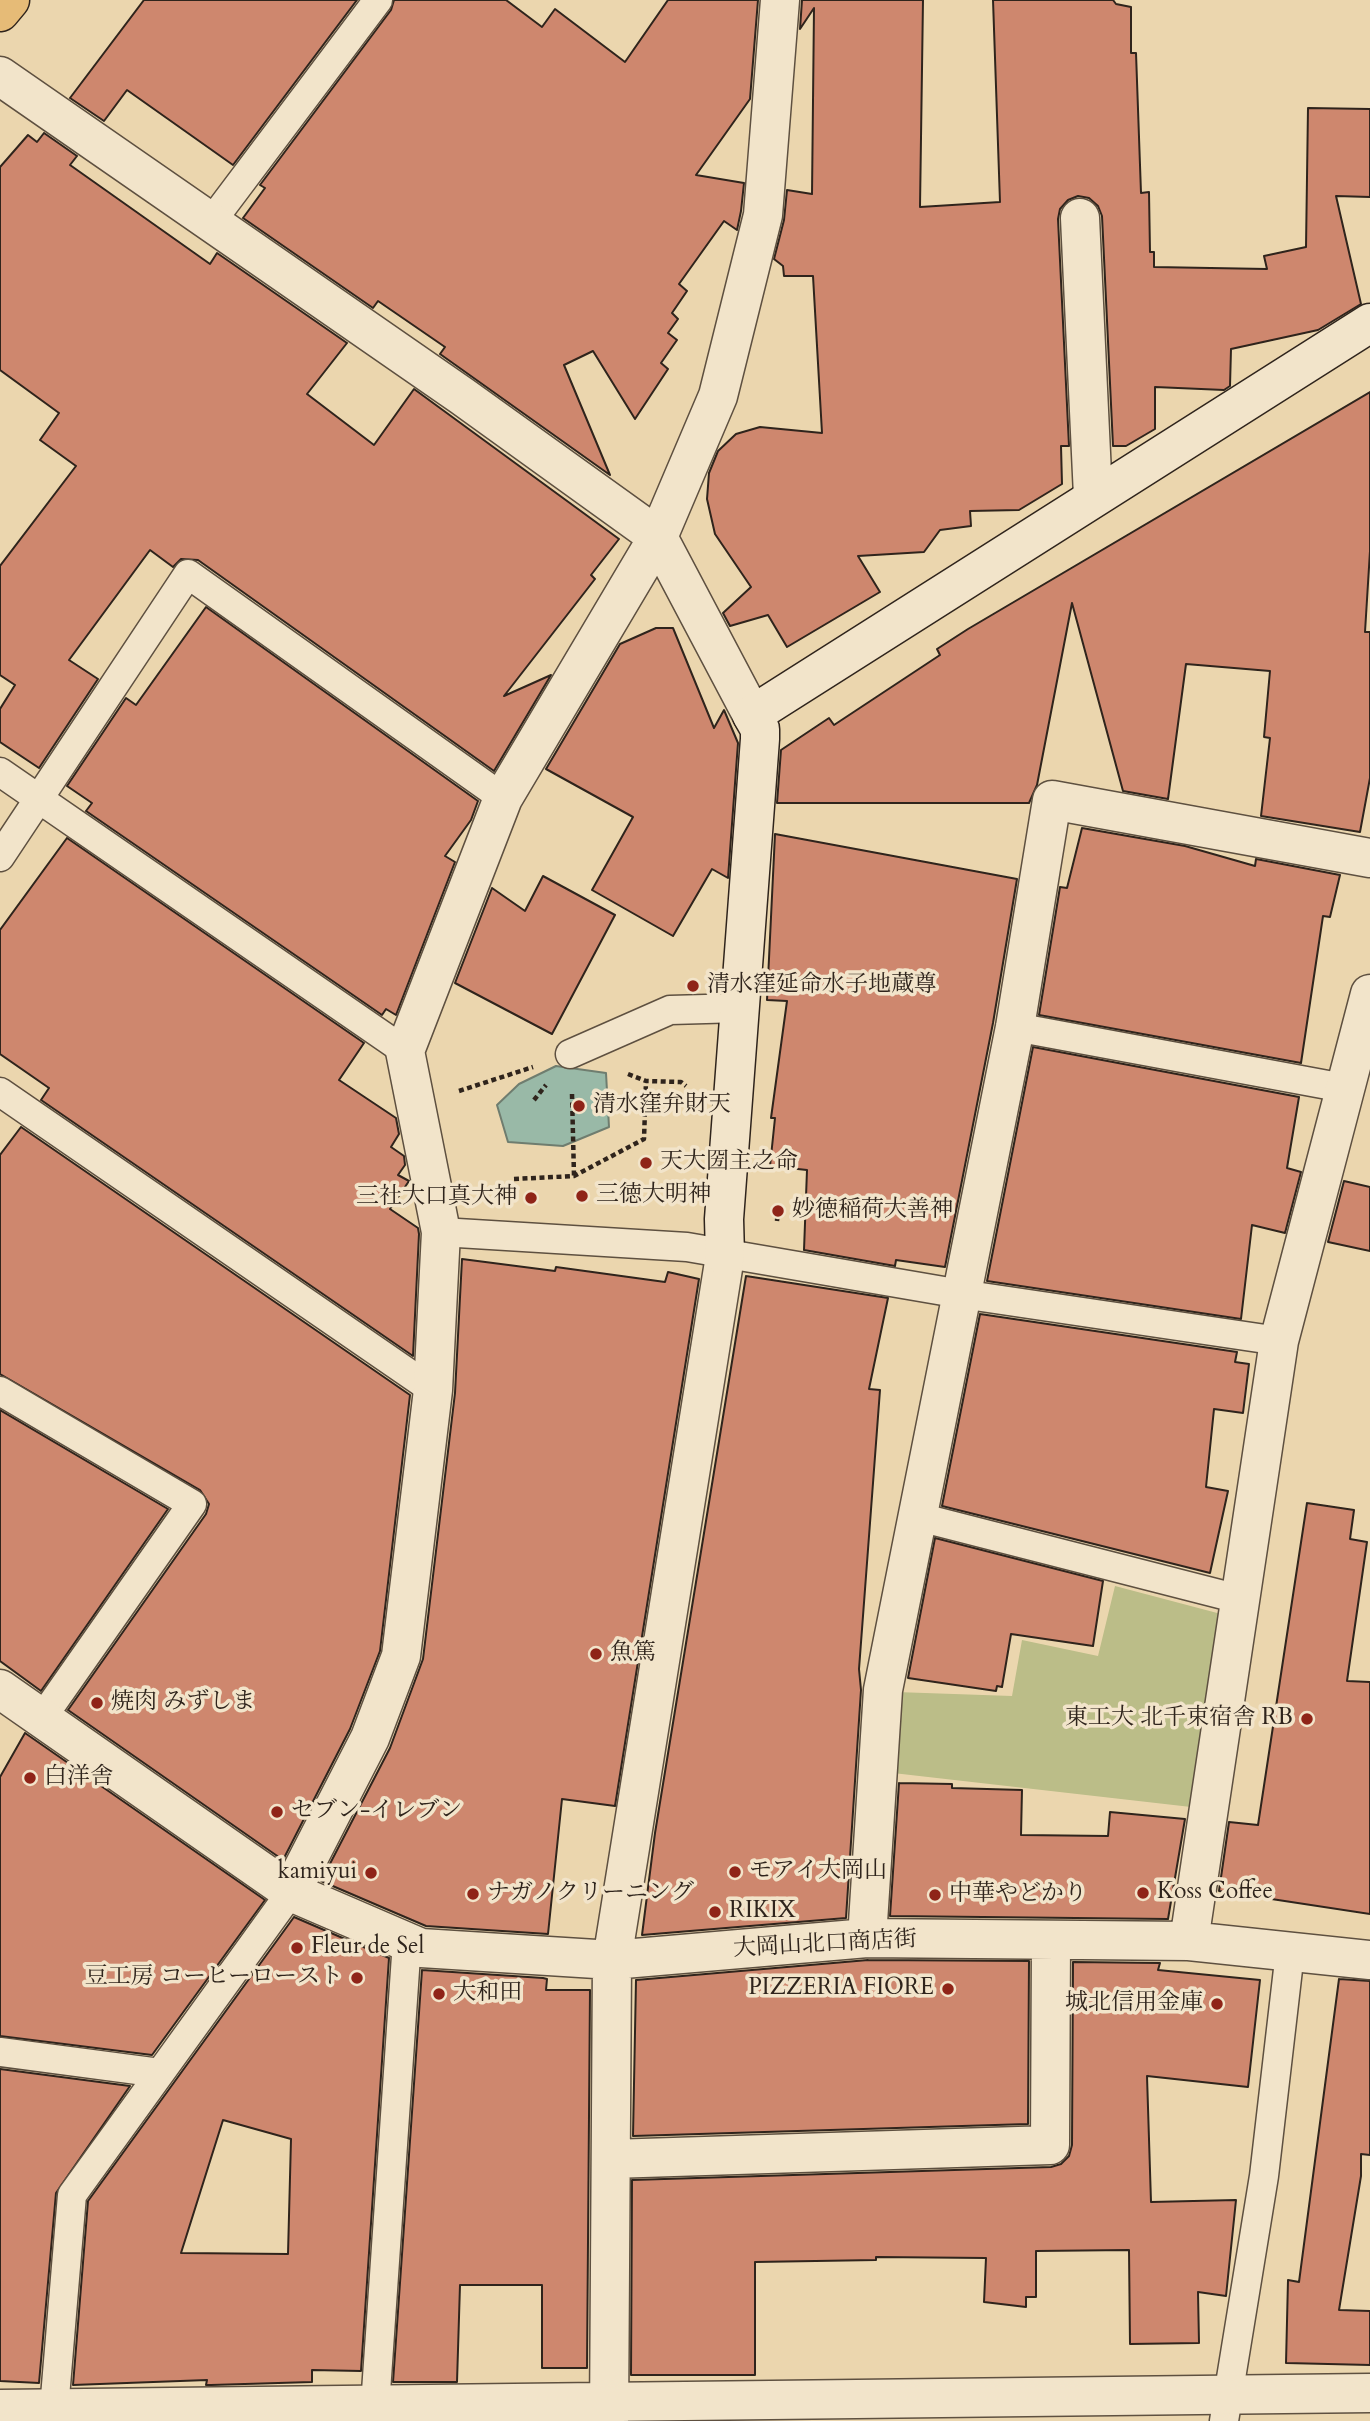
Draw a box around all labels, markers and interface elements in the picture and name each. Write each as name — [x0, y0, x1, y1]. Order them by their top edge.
place label: 清水窪延命水子地蔵尊 — [707, 972, 937, 1000]
marker: 清水窪延命水子地蔵尊 — [685, 978, 701, 994]
place label: 清水窪弁財天 — [593, 1092, 731, 1120]
marker: 清水窪弁財天 — [571, 1098, 587, 1114]
place label: 天大圀主之命 — [660, 1149, 798, 1177]
marker: 天大圀主之命 — [638, 1155, 654, 1171]
place label: 三徳大明神 — [596, 1182, 711, 1210]
place label: 三社大口真大神 — [356, 1184, 517, 1212]
marker: 三徳大明神 — [574, 1188, 590, 1204]
marker: 三社大口真大神 — [523, 1190, 539, 1206]
place label: 妙徳稲荷大善神 — [792, 1197, 953, 1225]
marker: 妙徳稲荷大善神 — [770, 1203, 786, 1219]
place label: 魚篤 — [610, 1640, 656, 1668]
marker: 魚篤 — [588, 1646, 604, 1662]
place label: 焼肉 みずしま — [111, 1689, 255, 1717]
marker: 焼肉 みずしま — [89, 1695, 105, 1711]
place label: 東工大 北千束宿舎 RB — [1065, 1705, 1293, 1733]
marker: 東工大 北千束宿舎 RB — [1299, 1711, 1315, 1727]
place label: 白洋舎 — [44, 1764, 113, 1792]
marker: 白洋舎 — [22, 1770, 38, 1786]
place label: セブン-イレブン — [291, 1798, 462, 1826]
marker: セブン-イレブン — [269, 1804, 285, 1820]
place label: モアイ大岡山 — [749, 1858, 887, 1886]
place label: kamiyui — [278, 1859, 357, 1887]
marker: モアイ大岡山 — [727, 1864, 743, 1880]
marker: kamiyui — [363, 1865, 379, 1881]
place label: Koss Coffee — [1157, 1879, 1273, 1907]
place label: ナガノクリーニング — [487, 1880, 694, 1908]
place label: 中華やどかり — [949, 1881, 1087, 1909]
marker: Koss Coffee — [1135, 1885, 1151, 1901]
marker: ナガノクリーニング — [465, 1886, 481, 1902]
marker: 中華やどかり — [927, 1887, 943, 1903]
place label: RIKIX — [729, 1898, 796, 1926]
marker: RIKIX — [707, 1904, 723, 1920]
street label: 大岡山北口商店街 — [732, 1926, 918, 1964]
place label: Fleur de Sel — [311, 1934, 424, 1962]
marker: Fleur de Sel — [289, 1940, 305, 1956]
place label: 豆工房 コーヒーロースト — [85, 1964, 343, 1992]
marker: 豆工房 コーヒーロースト — [349, 1970, 365, 1986]
place label: PIZZERIA FIORE — [748, 1975, 934, 2003]
place label: 大和田 — [453, 1980, 522, 2008]
marker: PIZZERIA FIORE — [940, 1981, 956, 1997]
marker: 大和田 — [431, 1986, 447, 2002]
place label: 城北信用金庫 — [1065, 1990, 1203, 2018]
marker: 城北信用金庫 — [1209, 1996, 1225, 2012]

